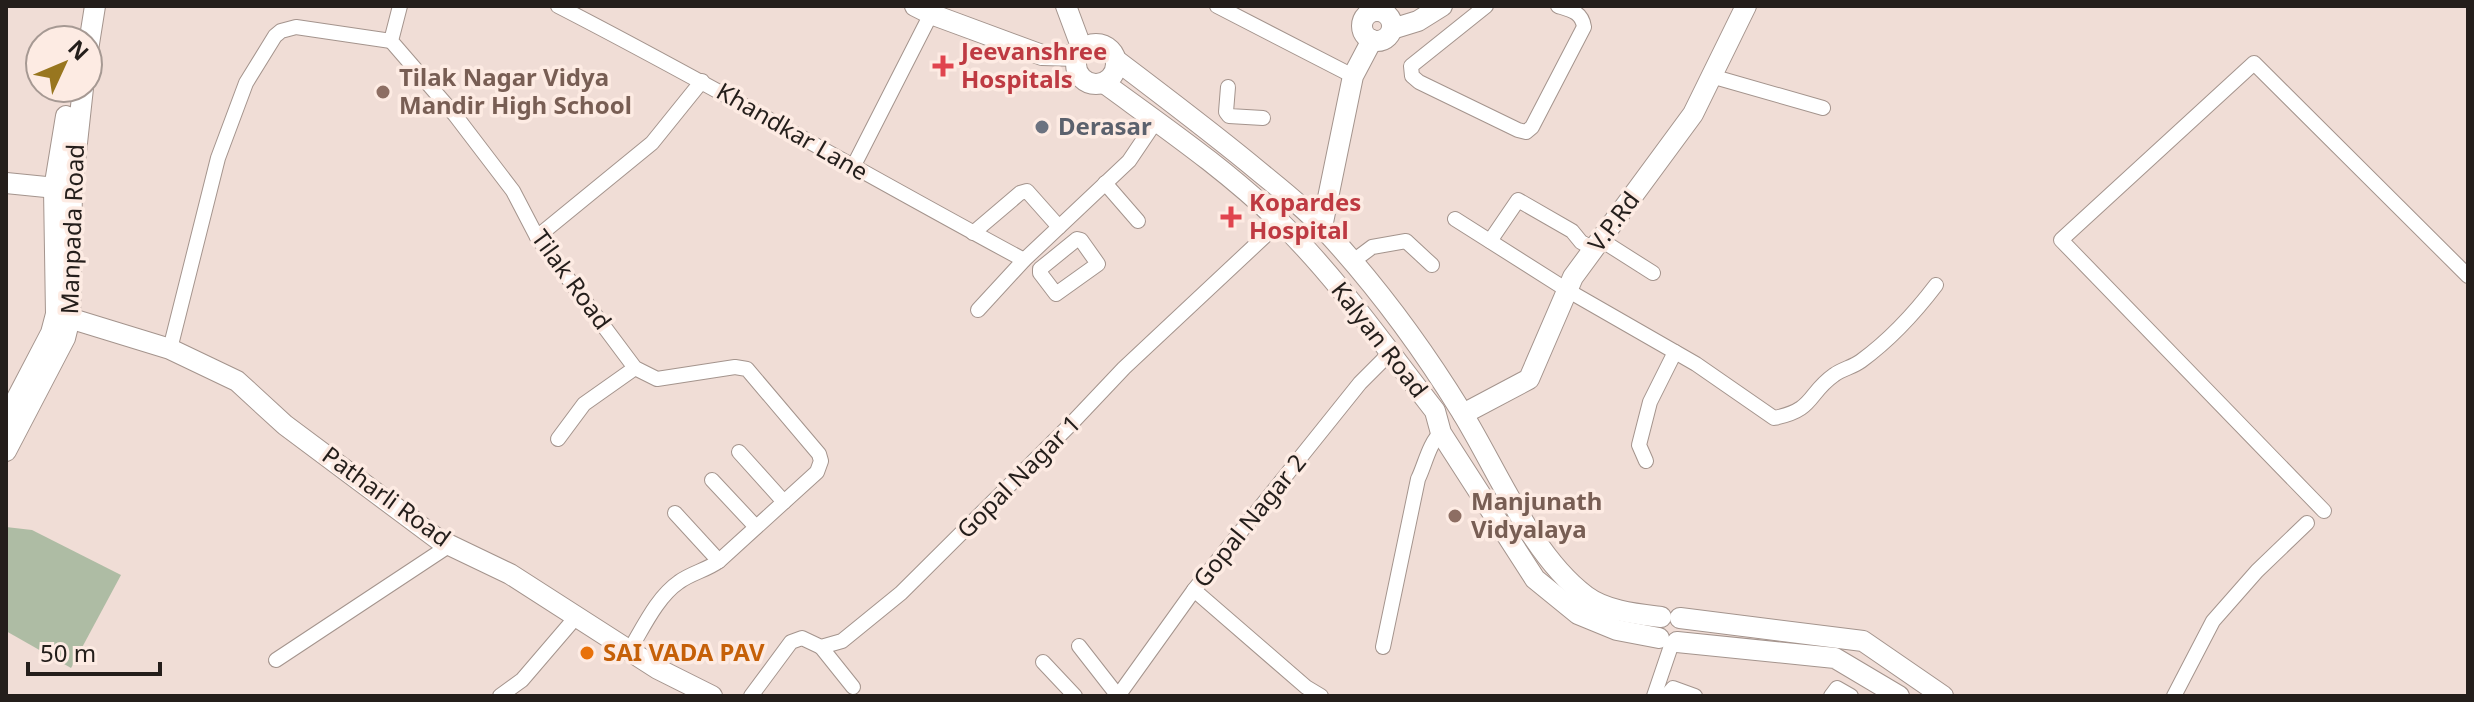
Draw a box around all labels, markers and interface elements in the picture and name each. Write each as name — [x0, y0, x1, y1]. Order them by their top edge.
north arrow — [24, 24, 104, 104]
text: N — [62, 33, 96, 66]
place label: Jeevanshree Hospitals — [959, 34, 1107, 95]
marker: Jeevanshree Hospitals — [932, 55, 954, 77]
place label: Tilak Nagar Vidya Mandir High School — [399, 60, 632, 121]
street label: Khandkar Lane — [711, 74, 874, 187]
marker: Tilak Nagar Vidya Mandir High School — [374, 83, 392, 101]
place label: Derasar — [1058, 109, 1152, 142]
marker: Derasar — [1033, 118, 1051, 136]
street label: Manpada Road — [52, 143, 91, 315]
street label: V.P.Rd — [1579, 184, 1646, 258]
place label: Kopardes Hospital — [1249, 185, 1361, 246]
marker: Kopardes Hospital — [1220, 206, 1242, 228]
street label: Tilak Road — [525, 223, 620, 336]
street label: Kalyan Road — [1324, 274, 1436, 404]
street label: Gopal Nagar 1 — [949, 407, 1087, 545]
street label: Patharli Road — [316, 438, 458, 554]
street label: Gopal Nagar 2 — [1185, 447, 1313, 594]
place label: Manjunath Vidyalaya — [1471, 484, 1602, 545]
marker: Manjunath Vidyalaya — [1446, 507, 1464, 525]
scale bar — [28, 626, 160, 676]
place label: SAI VADA PAV — [603, 635, 765, 668]
text: 50 m — [40, 636, 96, 669]
marker: SAI VADA PAV — [578, 644, 596, 662]

